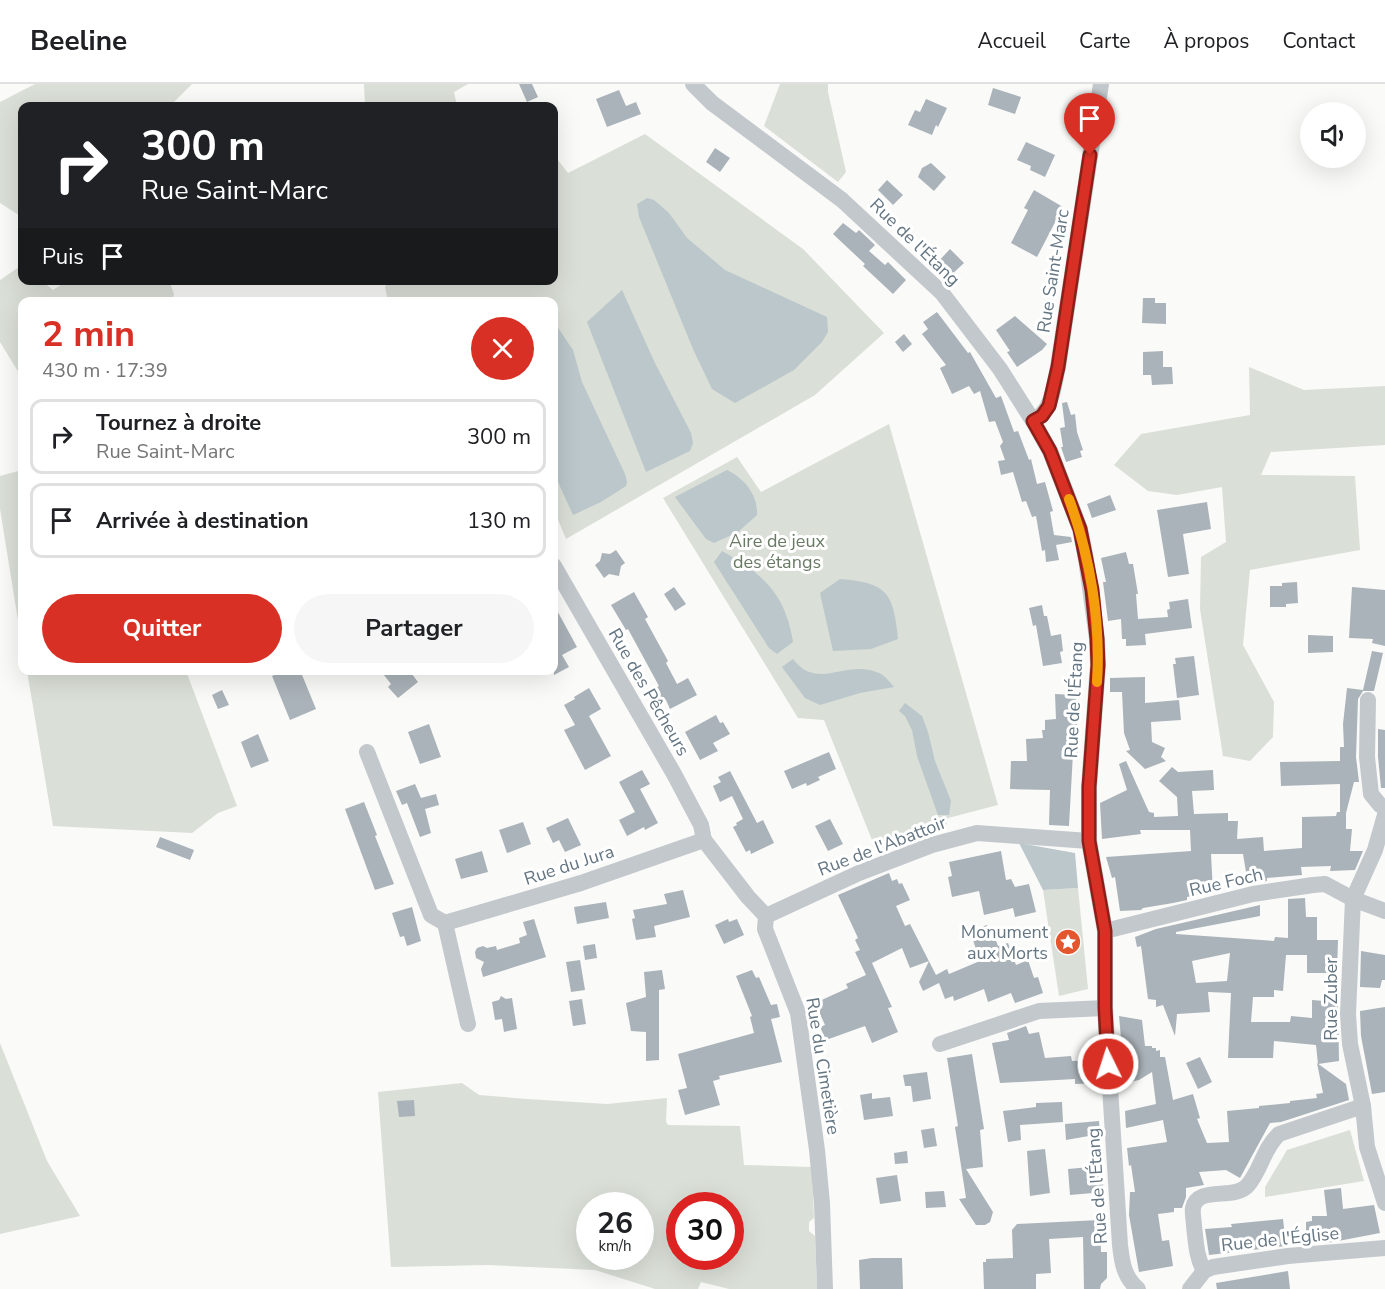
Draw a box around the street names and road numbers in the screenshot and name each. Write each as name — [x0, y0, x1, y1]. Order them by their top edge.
street label: Rue de l'Étang — [865, 193, 965, 291]
street label: Rue Saint-Marc — [1031, 208, 1075, 334]
street label: Rue des Pêcheurs — [603, 624, 695, 760]
street label: Rue de l'Étang — [1059, 641, 1089, 759]
street label: Rue de l'Abattoir — [814, 810, 950, 882]
street label: Rue du Jura — [521, 839, 617, 891]
street label: Rue Foch — [1187, 862, 1265, 902]
street label: Rue Zuber — [1319, 957, 1343, 1041]
street label: Rue du Cimetière — [800, 996, 846, 1136]
street label: Rue de l'Étang — [1081, 1127, 1113, 1245]
street label: Rue de l'Église — [1220, 1221, 1340, 1257]

